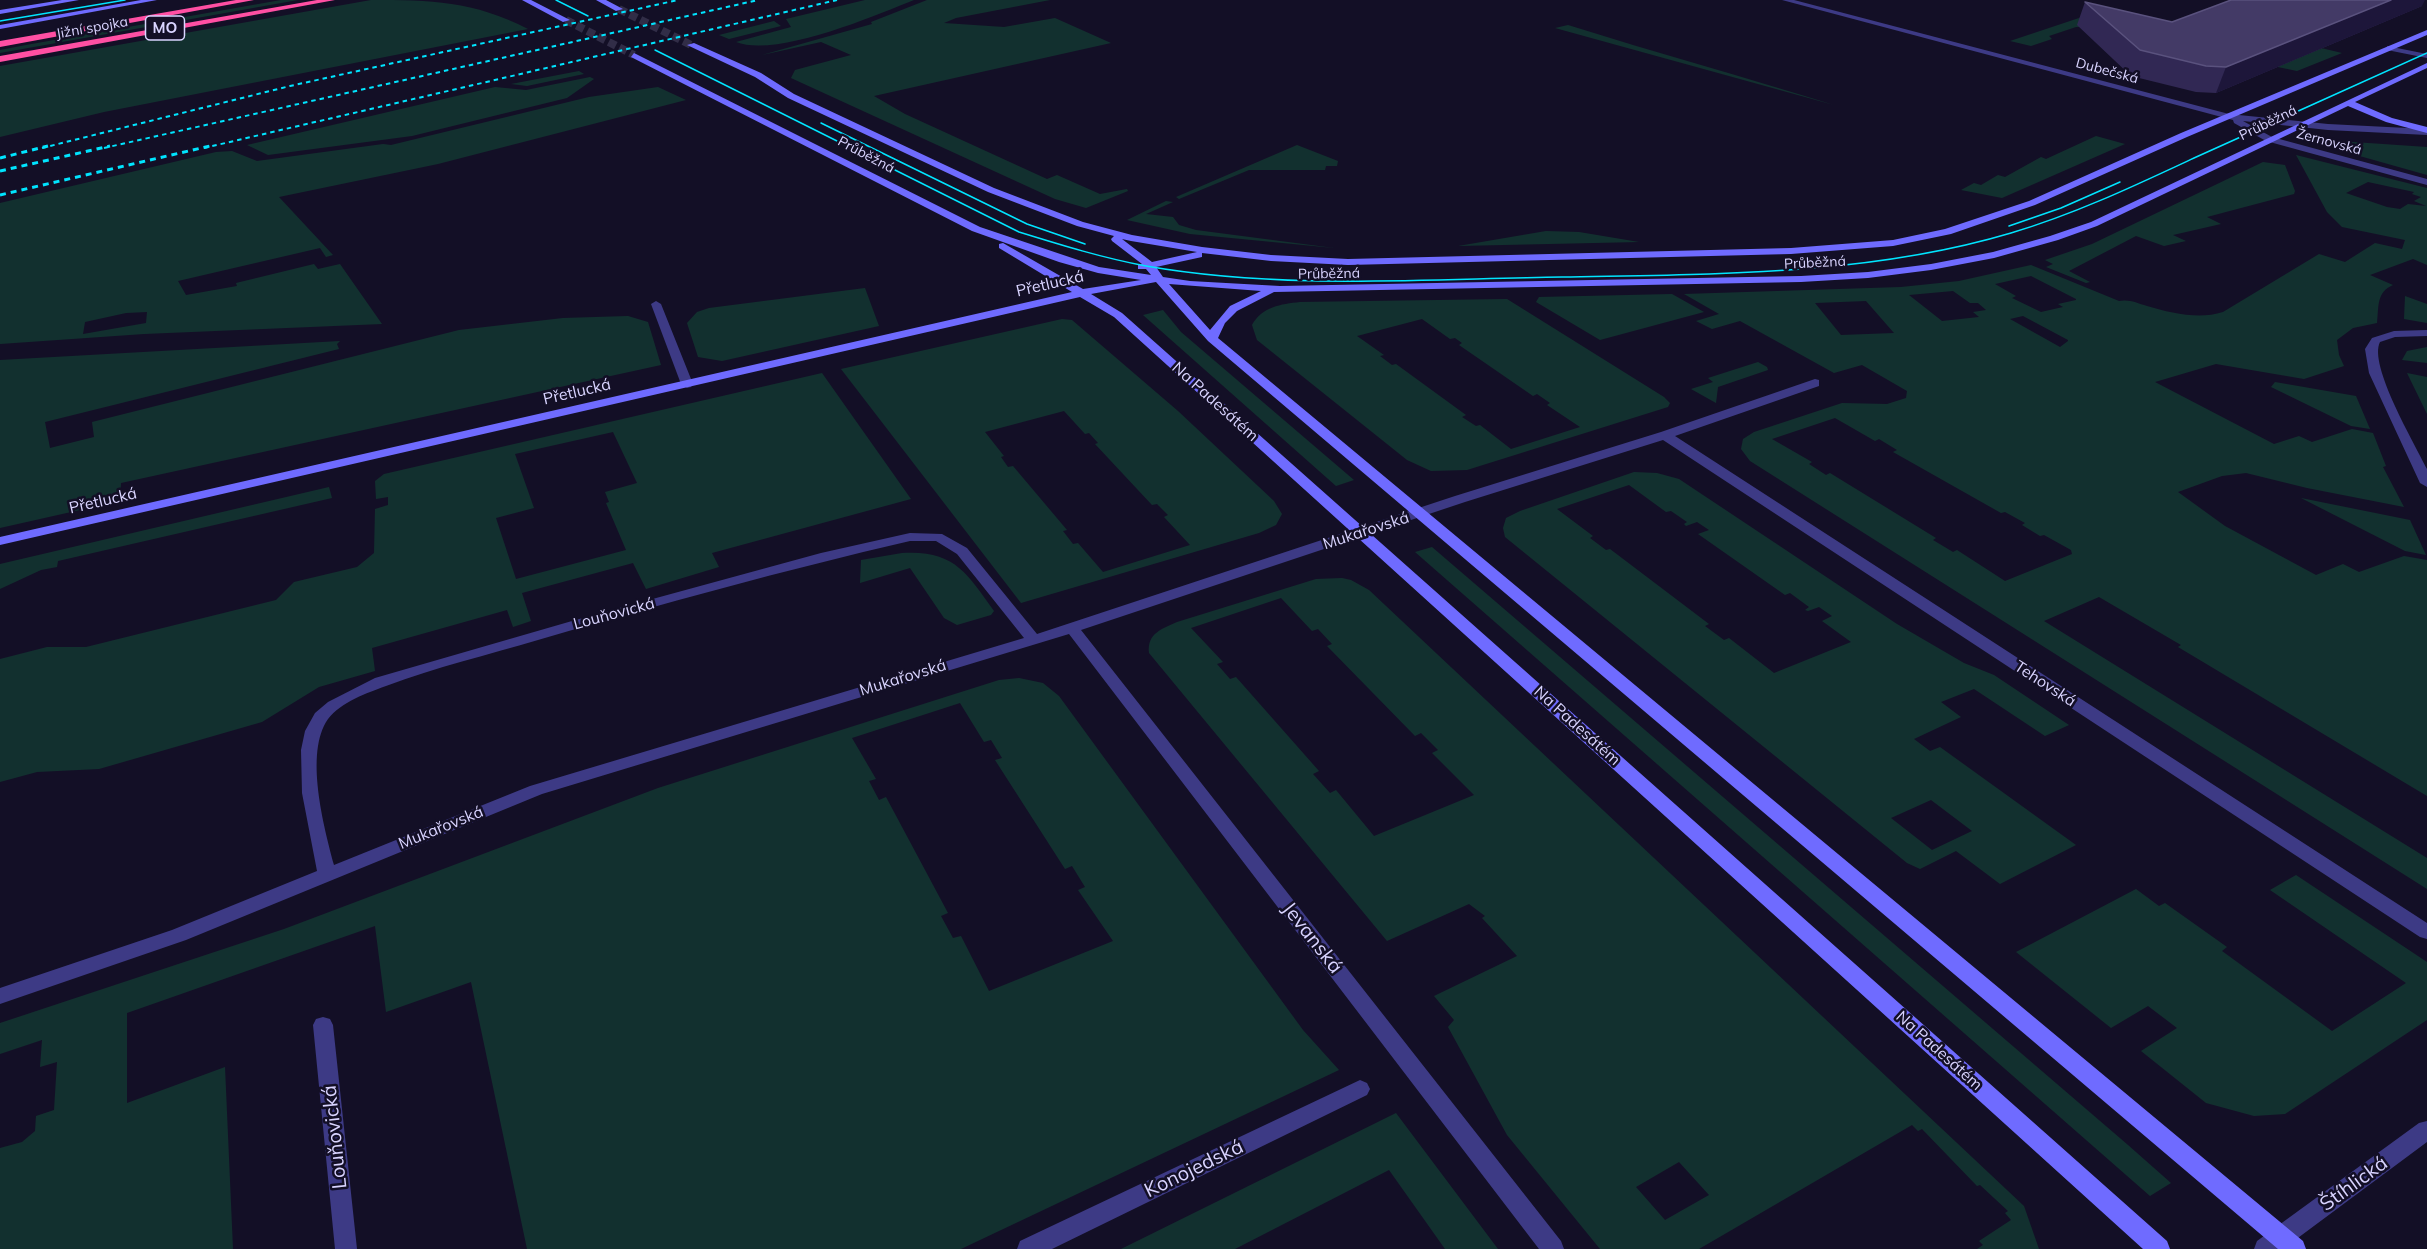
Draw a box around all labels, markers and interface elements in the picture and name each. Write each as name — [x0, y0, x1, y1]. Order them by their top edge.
street label: Jižní spojka — [55, 13, 129, 43]
road number: MO — [146, 16, 184, 40]
street label: Dubečská — [2074, 55, 2140, 87]
street label: Průběžná — [2236, 102, 2300, 144]
street label: Žernovská — [2295, 125, 2363, 159]
street label: Průběžná — [835, 133, 897, 177]
street label: Průběžná — [1784, 253, 1846, 273]
street label: Průběžná — [1298, 265, 1360, 283]
street label: Přetlucká — [1014, 267, 1086, 301]
street label: Na Padesátém — [1168, 358, 1262, 446]
street label: Přetlucká — [541, 375, 613, 409]
street label: Přetlucká — [67, 484, 139, 518]
street label: Mukařovská — [1320, 508, 1412, 554]
street label: Louňovická — [571, 594, 657, 634]
street label: Mukařovská — [857, 656, 949, 700]
street label: Tehovská — [2011, 657, 2079, 711]
street label: Na Padesátém — [1530, 682, 1624, 770]
street label: Mukařovská — [396, 802, 486, 854]
street label: Jevanská — [1277, 898, 1347, 978]
street label: Na Padesátém — [1892, 1007, 1986, 1095]
street label: Louňovická — [318, 1084, 352, 1190]
street label: Konojedská — [1141, 1135, 1247, 1203]
street label: Štíhlická — [2315, 1151, 2393, 1217]

